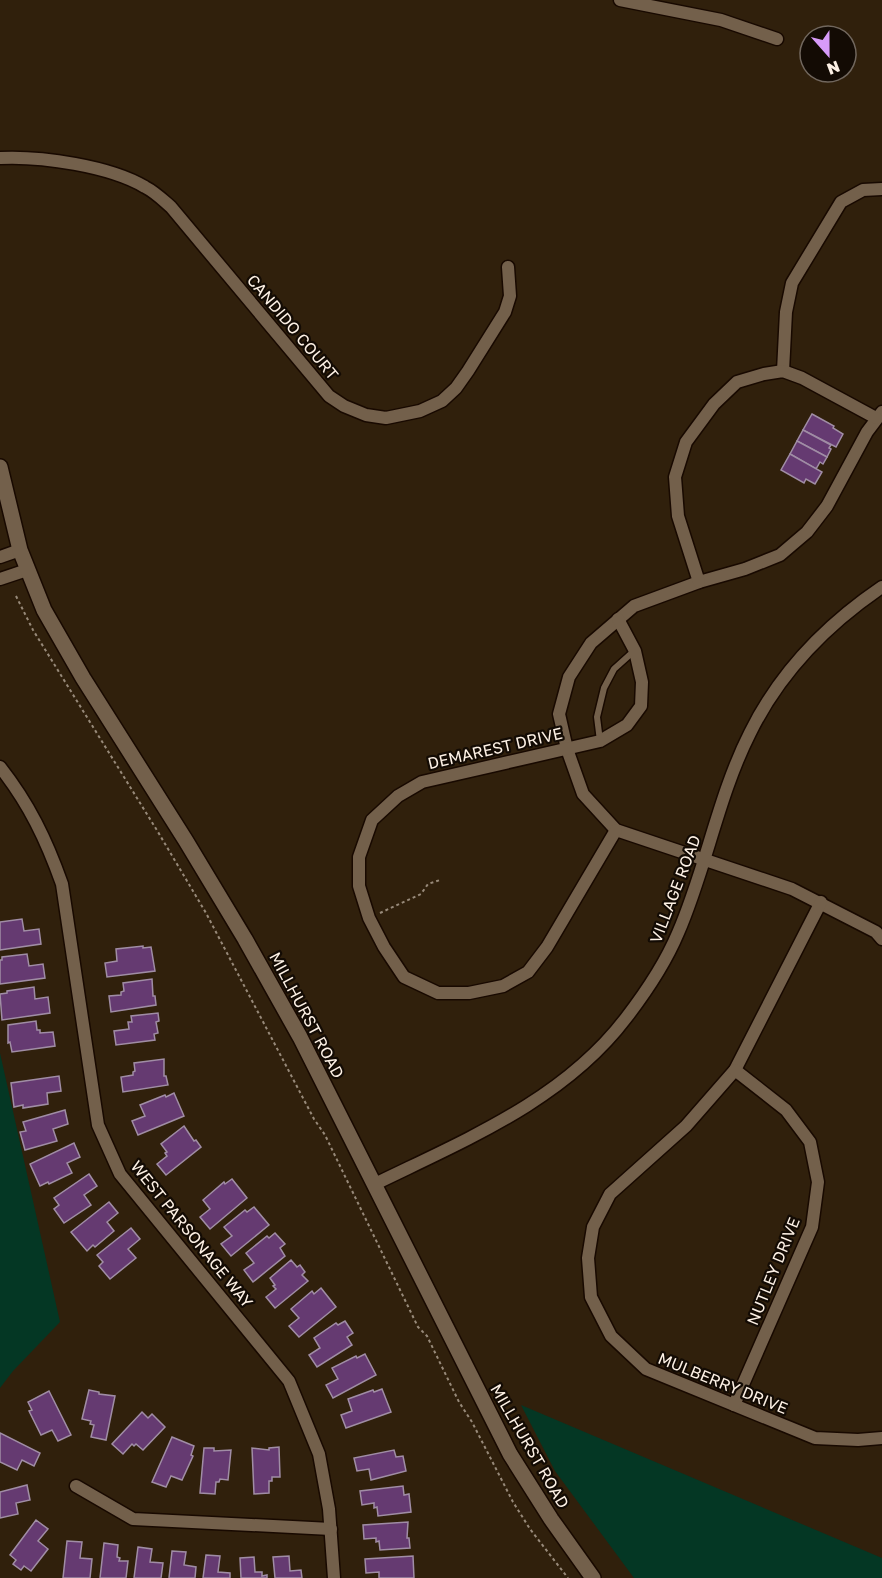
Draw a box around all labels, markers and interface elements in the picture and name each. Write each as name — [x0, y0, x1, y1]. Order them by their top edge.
north arrow — [798, 24, 858, 84]
text: N — [824, 56, 843, 80]
street label: CANDIDO COURT — [243, 270, 343, 384]
street label: DEMAREST DRIVE — [426, 723, 564, 773]
street label: VILLAGE ROAD — [645, 832, 705, 946]
street label: MILLHURST ROAD — [265, 948, 349, 1082]
street label: WEST PARSONAGE WAY — [127, 1156, 258, 1312]
street label: NUTLEY DRIVE — [742, 1214, 804, 1328]
street label: MULBERRY DRIVE — [655, 1348, 791, 1418]
street label: MILLHURST ROAD — [486, 1380, 574, 1512]

